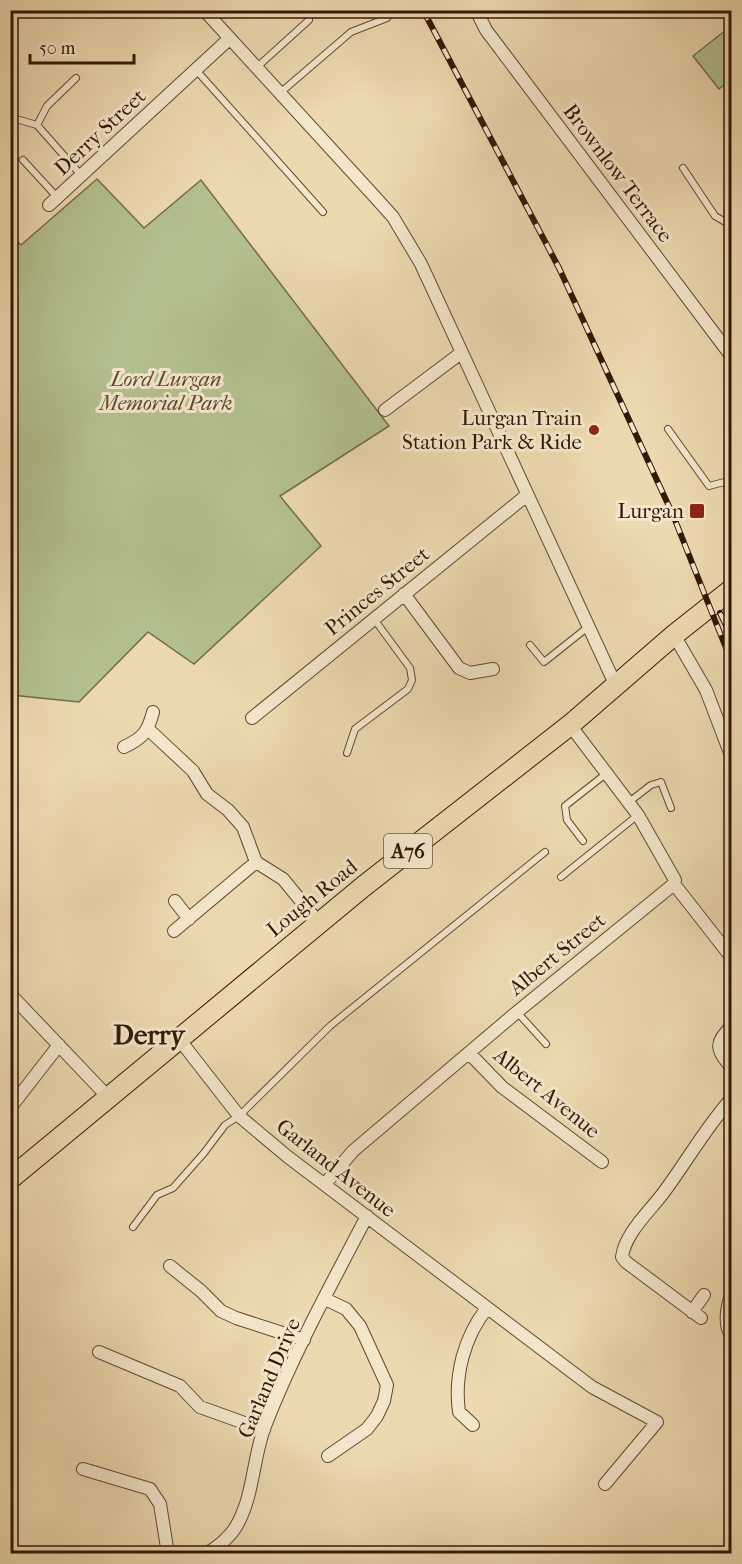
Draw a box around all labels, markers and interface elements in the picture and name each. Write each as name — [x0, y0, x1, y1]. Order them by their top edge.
scale bar — [30, 27, 134, 65]
text: 50 m — [39, 38, 76, 59]
street label: Derry Street — [50, 84, 151, 180]
street label: Brownlow Terrace — [558, 99, 678, 247]
park label: Lord Lurgan Memorial Park — [97, 367, 233, 415]
place label: Lurgan Train Station Park & Ride — [402, 406, 582, 454]
marker: Lurgan Train Station Park & Ride — [587, 423, 601, 437]
place label: Lurgan — [618, 499, 684, 523]
marker: Lurgan — [688, 502, 706, 520]
street label: Princes Street — [320, 541, 434, 640]
road number: A76 — [384, 834, 432, 868]
street label: Lough Road — [262, 854, 362, 942]
street label: Albert Street — [503, 907, 610, 1001]
district label: Derry — [113, 1019, 186, 1051]
street label: Albert Avenue — [488, 1042, 605, 1143]
street label: Garland Avenue — [272, 1114, 400, 1222]
street label: Garland Drive — [233, 1314, 305, 1442]

